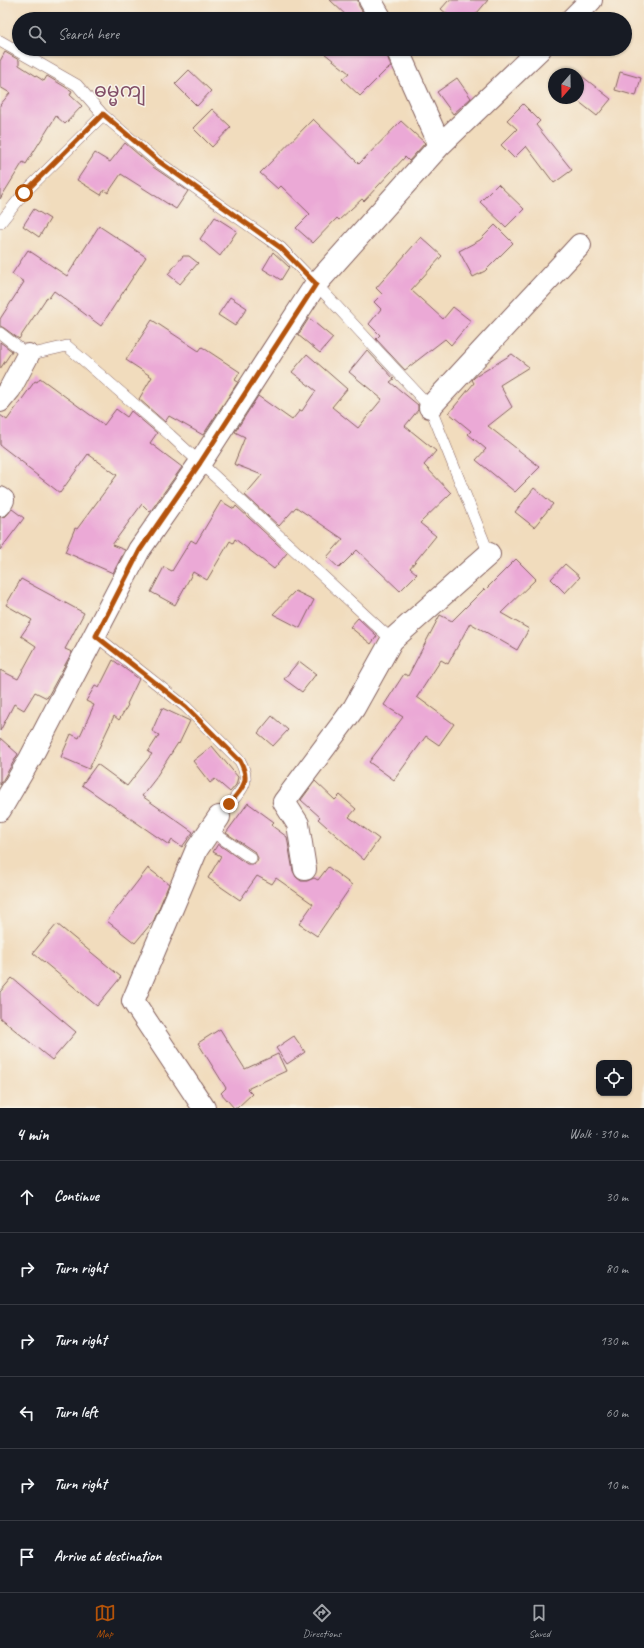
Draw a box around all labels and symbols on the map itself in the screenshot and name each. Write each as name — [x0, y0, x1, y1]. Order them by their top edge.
north arrow — [548, 68, 584, 104]
district label: ဓမ္မကျ — [94, 79, 146, 106]
route start — [15, 184, 33, 202]
route end — [220, 795, 238, 813]

